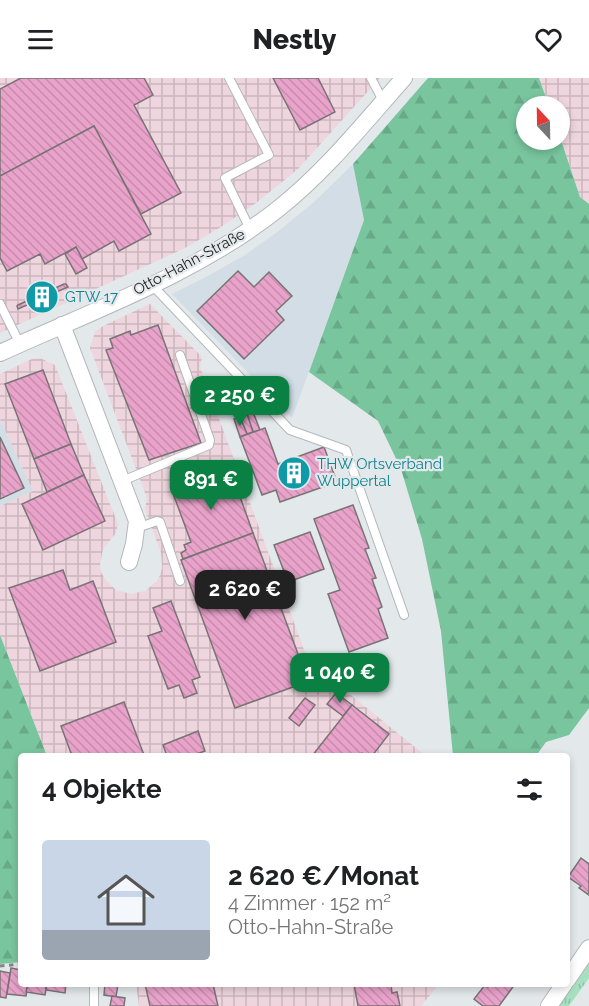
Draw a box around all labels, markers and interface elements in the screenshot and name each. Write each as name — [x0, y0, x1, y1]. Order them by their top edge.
icon: menu — [24, 23, 57, 56]
icon: heart — [532, 23, 565, 56]
text: Nestly — [253, 24, 336, 55]
north arrow — [516, 96, 570, 150]
map controls — [516, 96, 570, 150]
street label: Otto-Hahn-Straße — [130, 225, 248, 299]
building icon: GTW 17 — [24, 279, 60, 315]
place label: GTW 17 — [65, 288, 118, 306]
pin: 2 250 € — [185, 376, 295, 427]
text: 2 250 € — [204, 383, 276, 407]
building icon: THW Ortsverband Wuppertal — [276, 455, 312, 491]
place label: THW Ortsverband Wuppertal — [317, 455, 442, 490]
pin: 891 € — [169, 460, 253, 511]
text: 891 € — [184, 467, 238, 491]
pin: 2 620 € — [190, 570, 300, 621]
text: 2 620 € — [209, 577, 281, 601]
pin: 1 040 € — [285, 653, 395, 704]
text: 1 040 € — [304, 660, 376, 684]
icon: filters — [513, 773, 546, 806]
text: 4 Objekte — [42, 774, 161, 804]
text: 2 620 €/Monat — [228, 861, 419, 891]
icon: home — [90, 864, 162, 936]
text: 4 Zimmer · 152 m² — [228, 891, 391, 915]
text: Otto-Hahn-Straße — [228, 915, 393, 939]

